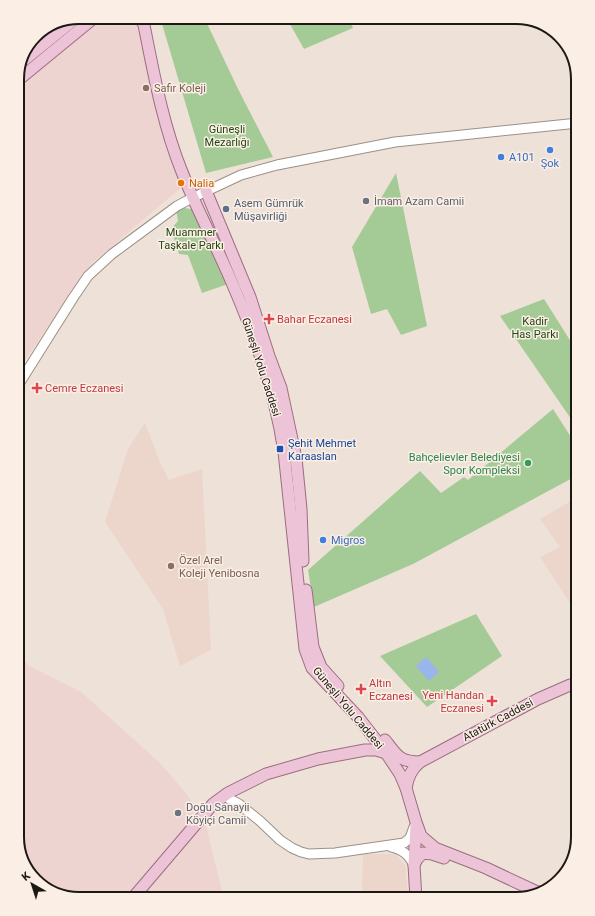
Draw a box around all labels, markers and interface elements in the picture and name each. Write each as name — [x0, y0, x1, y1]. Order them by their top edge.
place label: Safir Koleji — [154, 82, 206, 95]
marker: Safir Koleji — [141, 83, 151, 93]
park label: Güneşli Mezarlığı — [205, 123, 249, 149]
marker: Şok — [545, 145, 555, 155]
place label: A101 — [509, 151, 535, 164]
marker: A101 — [496, 152, 506, 162]
place label: Şok — [541, 157, 560, 170]
place label: Nalia — [189, 177, 214, 190]
marker: Nalia — [176, 178, 186, 188]
place label: İmam Azam Camii — [374, 195, 464, 208]
marker: İmam Azam Camii — [361, 196, 371, 206]
place label: Asem Gümrük Müşavirliği — [234, 197, 304, 223]
marker: Asem Gümrük Müşavirliği — [221, 204, 231, 214]
park label: Muammer Taşkale Parkı — [158, 226, 224, 252]
place label: Bahar Eczanesi — [277, 313, 352, 326]
marker: Bahar Eczanesi — [264, 314, 274, 324]
park label: Kadir Has Parkı — [511, 315, 559, 341]
street label: Güneşli Yolu Caddesi — [239, 316, 283, 418]
place label: Cemre Eczanesi — [45, 382, 123, 395]
marker: Cemre Eczanesi — [32, 383, 42, 393]
place label: Şehit Mehmet Karaaslan — [288, 437, 356, 463]
marker: Şehit Mehmet Karaaslan — [275, 444, 285, 454]
place label: Bahçelievler Belediyesi Spor Kompleksi — [409, 451, 520, 477]
marker: Bahçelievler Belediyesi Spor Kompleksi — [523, 458, 533, 468]
place label: Migros — [331, 534, 365, 547]
marker: Migros — [318, 535, 328, 545]
place label: Özel Arel Koleji Yenibosna — [179, 554, 260, 580]
marker: Özel Arel Koleji Yenibosna — [166, 561, 176, 571]
street label: Güneşli Yolu Caddesi — [310, 664, 386, 752]
place label: Altın Eczanesi — [369, 677, 413, 703]
marker: Altın Eczanesi — [356, 684, 366, 694]
place label: Yeni Handan Eczanesi — [422, 689, 484, 715]
street label: Atatürk Caddesi — [460, 696, 536, 744]
marker: Yeni Handan Eczanesi — [487, 696, 497, 706]
place label: Doğu Sanayii Köyiçi Camii — [186, 801, 250, 827]
marker: Doğu Sanayii Köyiçi Camii — [173, 808, 183, 818]
north arrow — [12, 864, 52, 904]
text: K — [19, 869, 34, 884]

